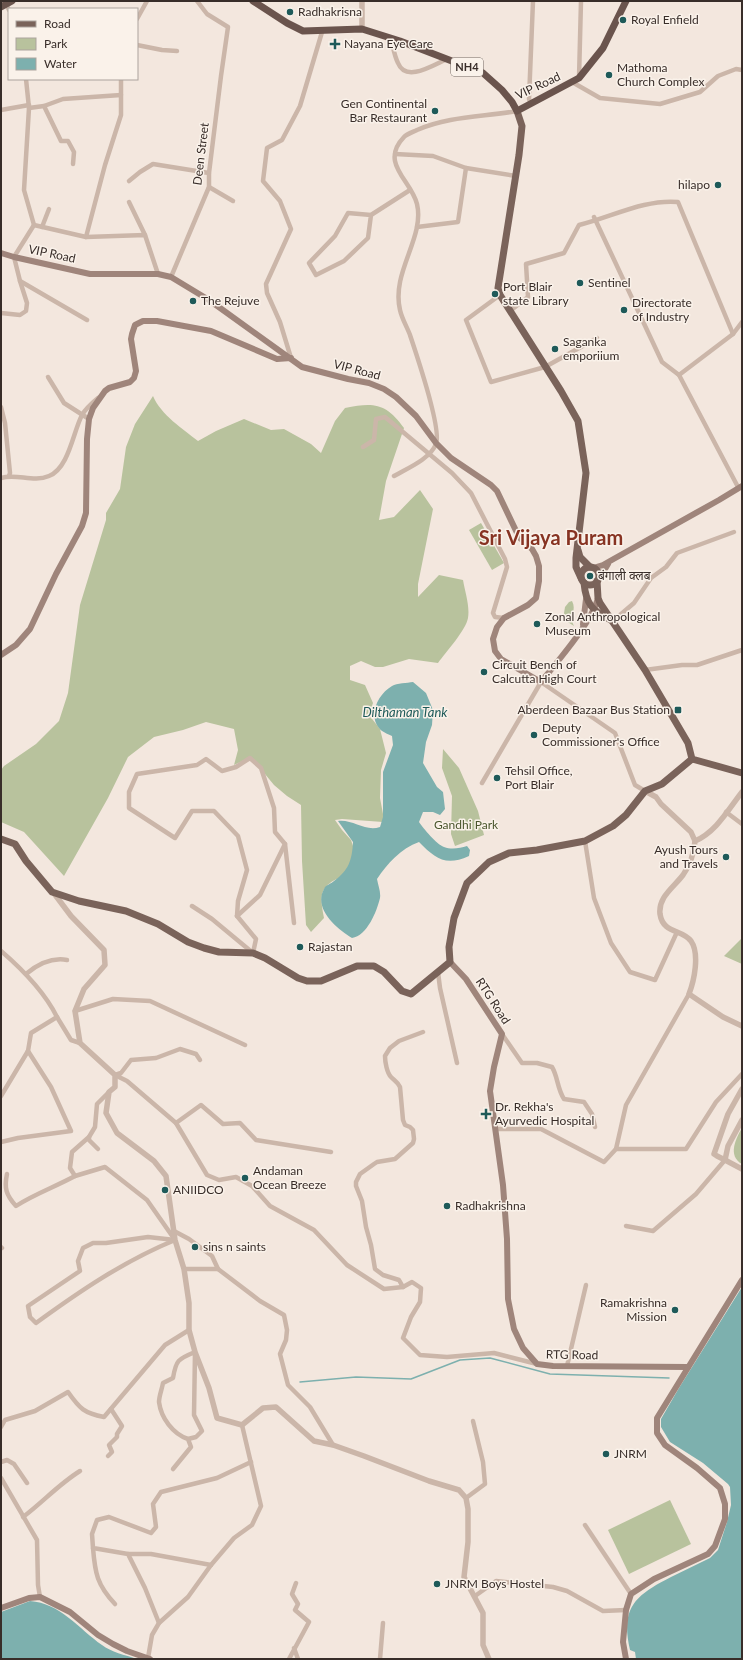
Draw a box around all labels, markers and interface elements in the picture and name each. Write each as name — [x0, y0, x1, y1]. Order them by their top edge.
place label: Radhakrisna — [298, 4, 362, 19]
marker: Radhakrisna — [285, 7, 295, 17]
legend — [8, 8, 138, 80]
place label: Royal Enfield — [631, 12, 699, 27]
marker: Royal Enfield — [618, 15, 628, 25]
text: Road — [44, 16, 71, 31]
text: Park — [44, 36, 68, 51]
place label: Nayana Eye Care — [344, 36, 433, 51]
marker: Nayana Eye Care — [329, 38, 341, 50]
text: Water — [44, 56, 77, 71]
road number: NH4 — [451, 58, 483, 76]
place label: Mathoma Church Complex — [617, 60, 704, 89]
street label: VIP Road — [513, 69, 563, 103]
marker: Mathoma Church Complex — [604, 70, 614, 80]
place label: Gen Continental Bar Restaurant — [341, 96, 428, 125]
marker: Gen Continental Bar Restaurant — [430, 106, 440, 116]
street label: Deen Street — [189, 121, 212, 186]
place label: hilapo — [678, 177, 710, 192]
marker: hilapo — [713, 180, 723, 190]
street label: VIP Road — [27, 241, 77, 266]
place label: Sentinel — [588, 275, 631, 290]
marker: Sentinel — [575, 278, 585, 288]
place label: Port Blair state Library — [503, 279, 569, 308]
marker: Port Blair state Library — [490, 289, 500, 299]
place label: The Rejuve — [201, 293, 259, 308]
place label: Directorate of Industry — [632, 295, 692, 324]
marker: The Rejuve — [188, 296, 198, 306]
marker: Directorate of Industry — [619, 305, 629, 315]
place label: Saganka emporiium — [563, 334, 620, 363]
marker: Saganka emporiium — [550, 344, 560, 354]
street label: VIP Road — [332, 356, 382, 383]
district label: Sri Vijaya Puram — [479, 525, 623, 549]
place label: बंगाली क्लब — [598, 568, 652, 583]
marker: बंगाली क्लब — [585, 571, 595, 581]
place label: Zonal Anthropological Museum — [545, 609, 660, 638]
marker: Zonal Anthropological Museum — [532, 619, 542, 629]
place label: Circuit Bench of Calcutta High Court — [492, 657, 597, 686]
marker: Circuit Bench of Calcutta High Court — [479, 667, 489, 677]
place label: Aberdeen Bazaar Bus Station — [517, 702, 670, 717]
water label: Dilthaman Tank — [363, 704, 448, 720]
marker: Aberdeen Bazaar Bus Station — [673, 705, 683, 715]
place label: Deputy Commissioner's Office — [542, 720, 660, 749]
marker: Deputy Commissioner's Office — [529, 730, 539, 740]
place label: Tehsil Office, Port Blair — [505, 763, 573, 792]
marker: Tehsil Office, Port Blair — [492, 773, 502, 783]
park label: Gandhi Park — [434, 817, 499, 832]
place label: Ayush Tours and Travels — [654, 842, 718, 871]
marker: Ayush Tours and Travels — [721, 852, 731, 862]
place label: Rajastan — [308, 939, 352, 954]
marker: Rajastan — [295, 942, 305, 952]
street label: RTG Road — [473, 975, 514, 1027]
place label: Dr. Rekha's Ayurvedic Hospital — [495, 1099, 594, 1128]
marker: Dr. Rekha's Ayurvedic Hospital — [480, 1108, 492, 1120]
place label: Andaman Ocean Breeze — [253, 1163, 326, 1192]
marker: Andaman Ocean Breeze — [240, 1173, 250, 1183]
place label: ANIIDCO — [173, 1182, 224, 1197]
marker: ANIIDCO — [160, 1185, 170, 1195]
place label: Radhakrishna — [455, 1198, 526, 1213]
marker: Radhakrishna — [442, 1201, 452, 1211]
place label: sins n saints — [203, 1239, 266, 1254]
marker: sins n saints — [190, 1242, 200, 1252]
place label: Ramakrishna Mission — [600, 1295, 667, 1324]
marker: Ramakrishna Mission — [670, 1305, 680, 1315]
street label: RTG Road — [546, 1347, 598, 1362]
place label: JNRM — [614, 1446, 647, 1461]
marker: JNRM — [601, 1449, 611, 1459]
place label: JNRM Boys Hostel — [445, 1576, 544, 1591]
marker: JNRM Boys Hostel — [432, 1579, 442, 1589]

